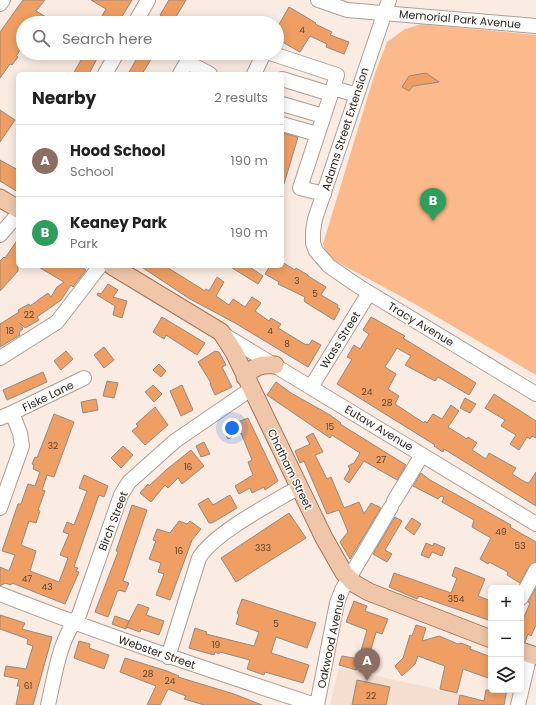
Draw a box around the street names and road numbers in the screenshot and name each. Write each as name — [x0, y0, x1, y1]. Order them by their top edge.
street label: Memorial Park Avenue — [398, 6, 522, 32]
street label: Adams Street Extension — [317, 65, 373, 193]
street label: Tracy Avenue — [385, 298, 457, 350]
street label: Wass Street — [316, 308, 364, 372]
street label: Fiske Lane — [20, 377, 77, 415]
street label: Eutaw Avenue — [342, 401, 416, 455]
street label: Chatham Street — [264, 426, 316, 512]
street label: Birch Street — [94, 489, 132, 553]
street label: Oakwood Avenue — [313, 592, 349, 690]
street label: Webster Street — [116, 631, 198, 673]

